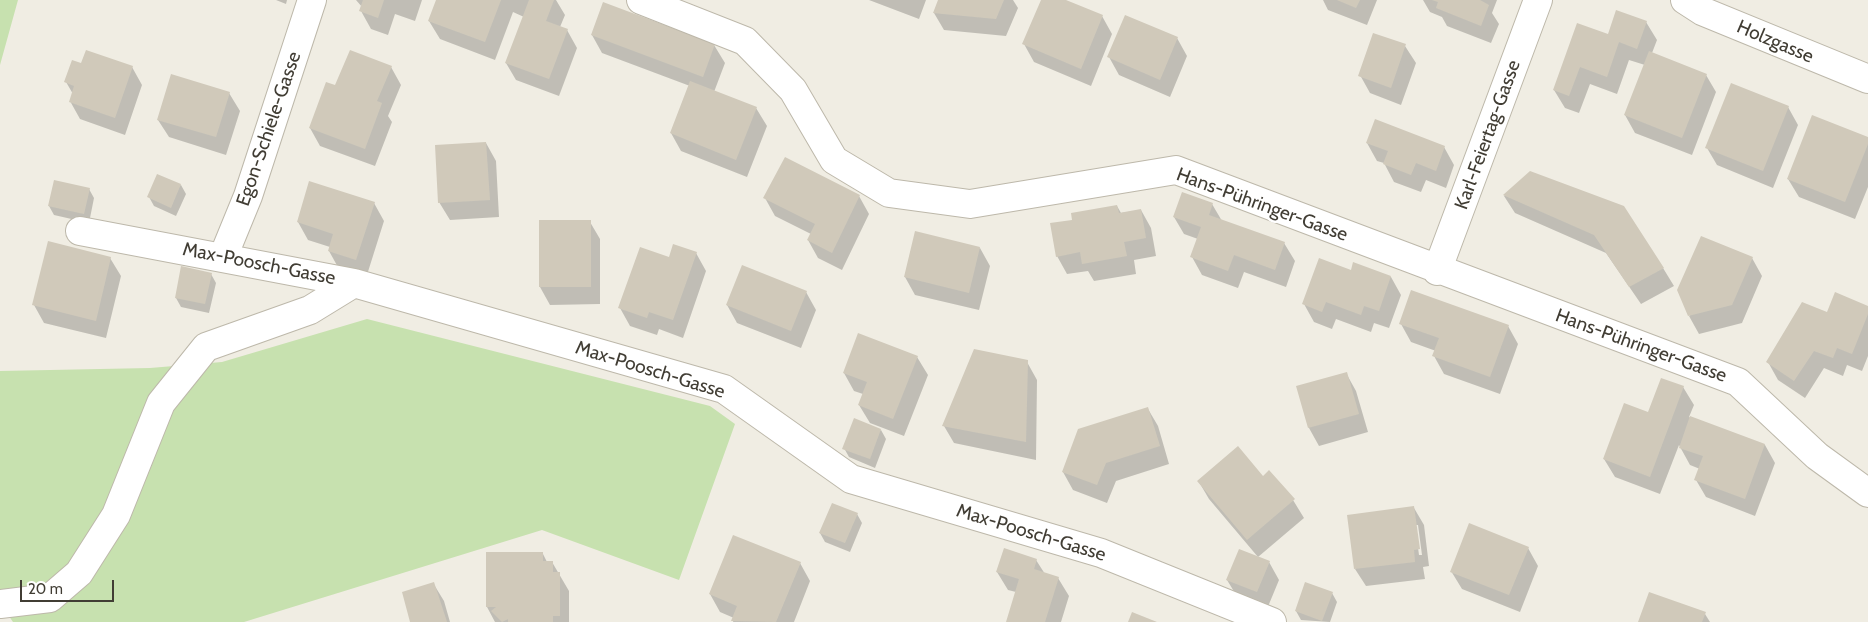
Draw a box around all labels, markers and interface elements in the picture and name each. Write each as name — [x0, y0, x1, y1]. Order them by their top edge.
street label: Holzgasse — [1733, 16, 1817, 68]
street label: Egon-Schiele-Gasse — [232, 49, 306, 209]
street label: Karl-Feiertag-Gasse — [1450, 57, 1526, 213]
street label: Hans-Pühringer-Gasse — [1173, 163, 1351, 247]
street label: Max-Poosch-Gasse — [181, 238, 337, 290]
street label: Hans-Pühringer-Gasse — [1552, 304, 1730, 388]
street label: Max-Poosch-Gasse — [573, 336, 727, 404]
street label: Max-Poosch-Gasse — [954, 499, 1108, 567]
scale bar — [22, 570, 116, 602]
text: 20 m — [28, 580, 63, 598]

